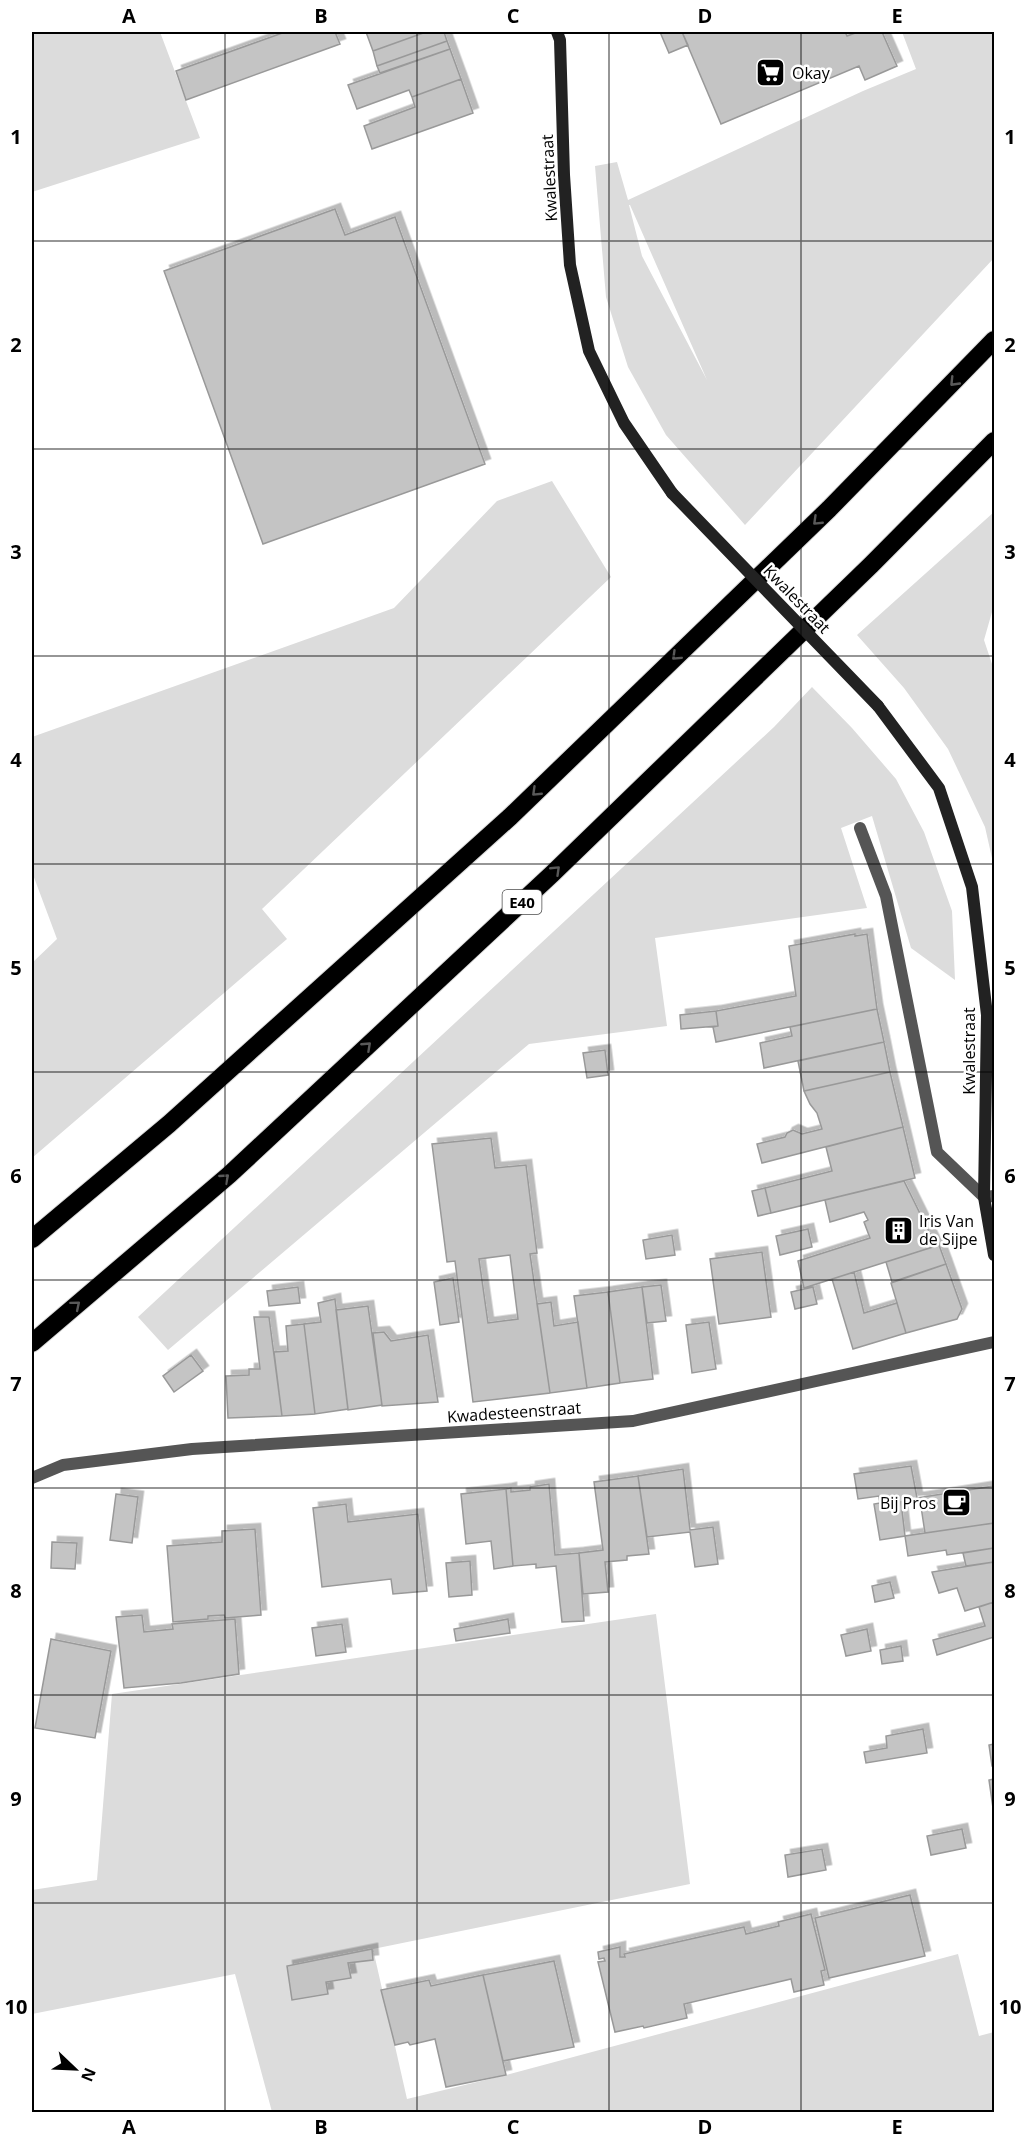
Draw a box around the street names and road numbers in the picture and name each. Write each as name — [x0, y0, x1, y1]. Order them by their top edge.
street label: Kwalestraat — [536, 133, 562, 222]
street label: Kwalestraat — [759, 560, 835, 638]
road number: E40 — [502, 890, 542, 914]
street label: Kwalestraat — [958, 1007, 980, 1095]
street label: Kwadesteenstraat — [446, 1396, 582, 1428]

